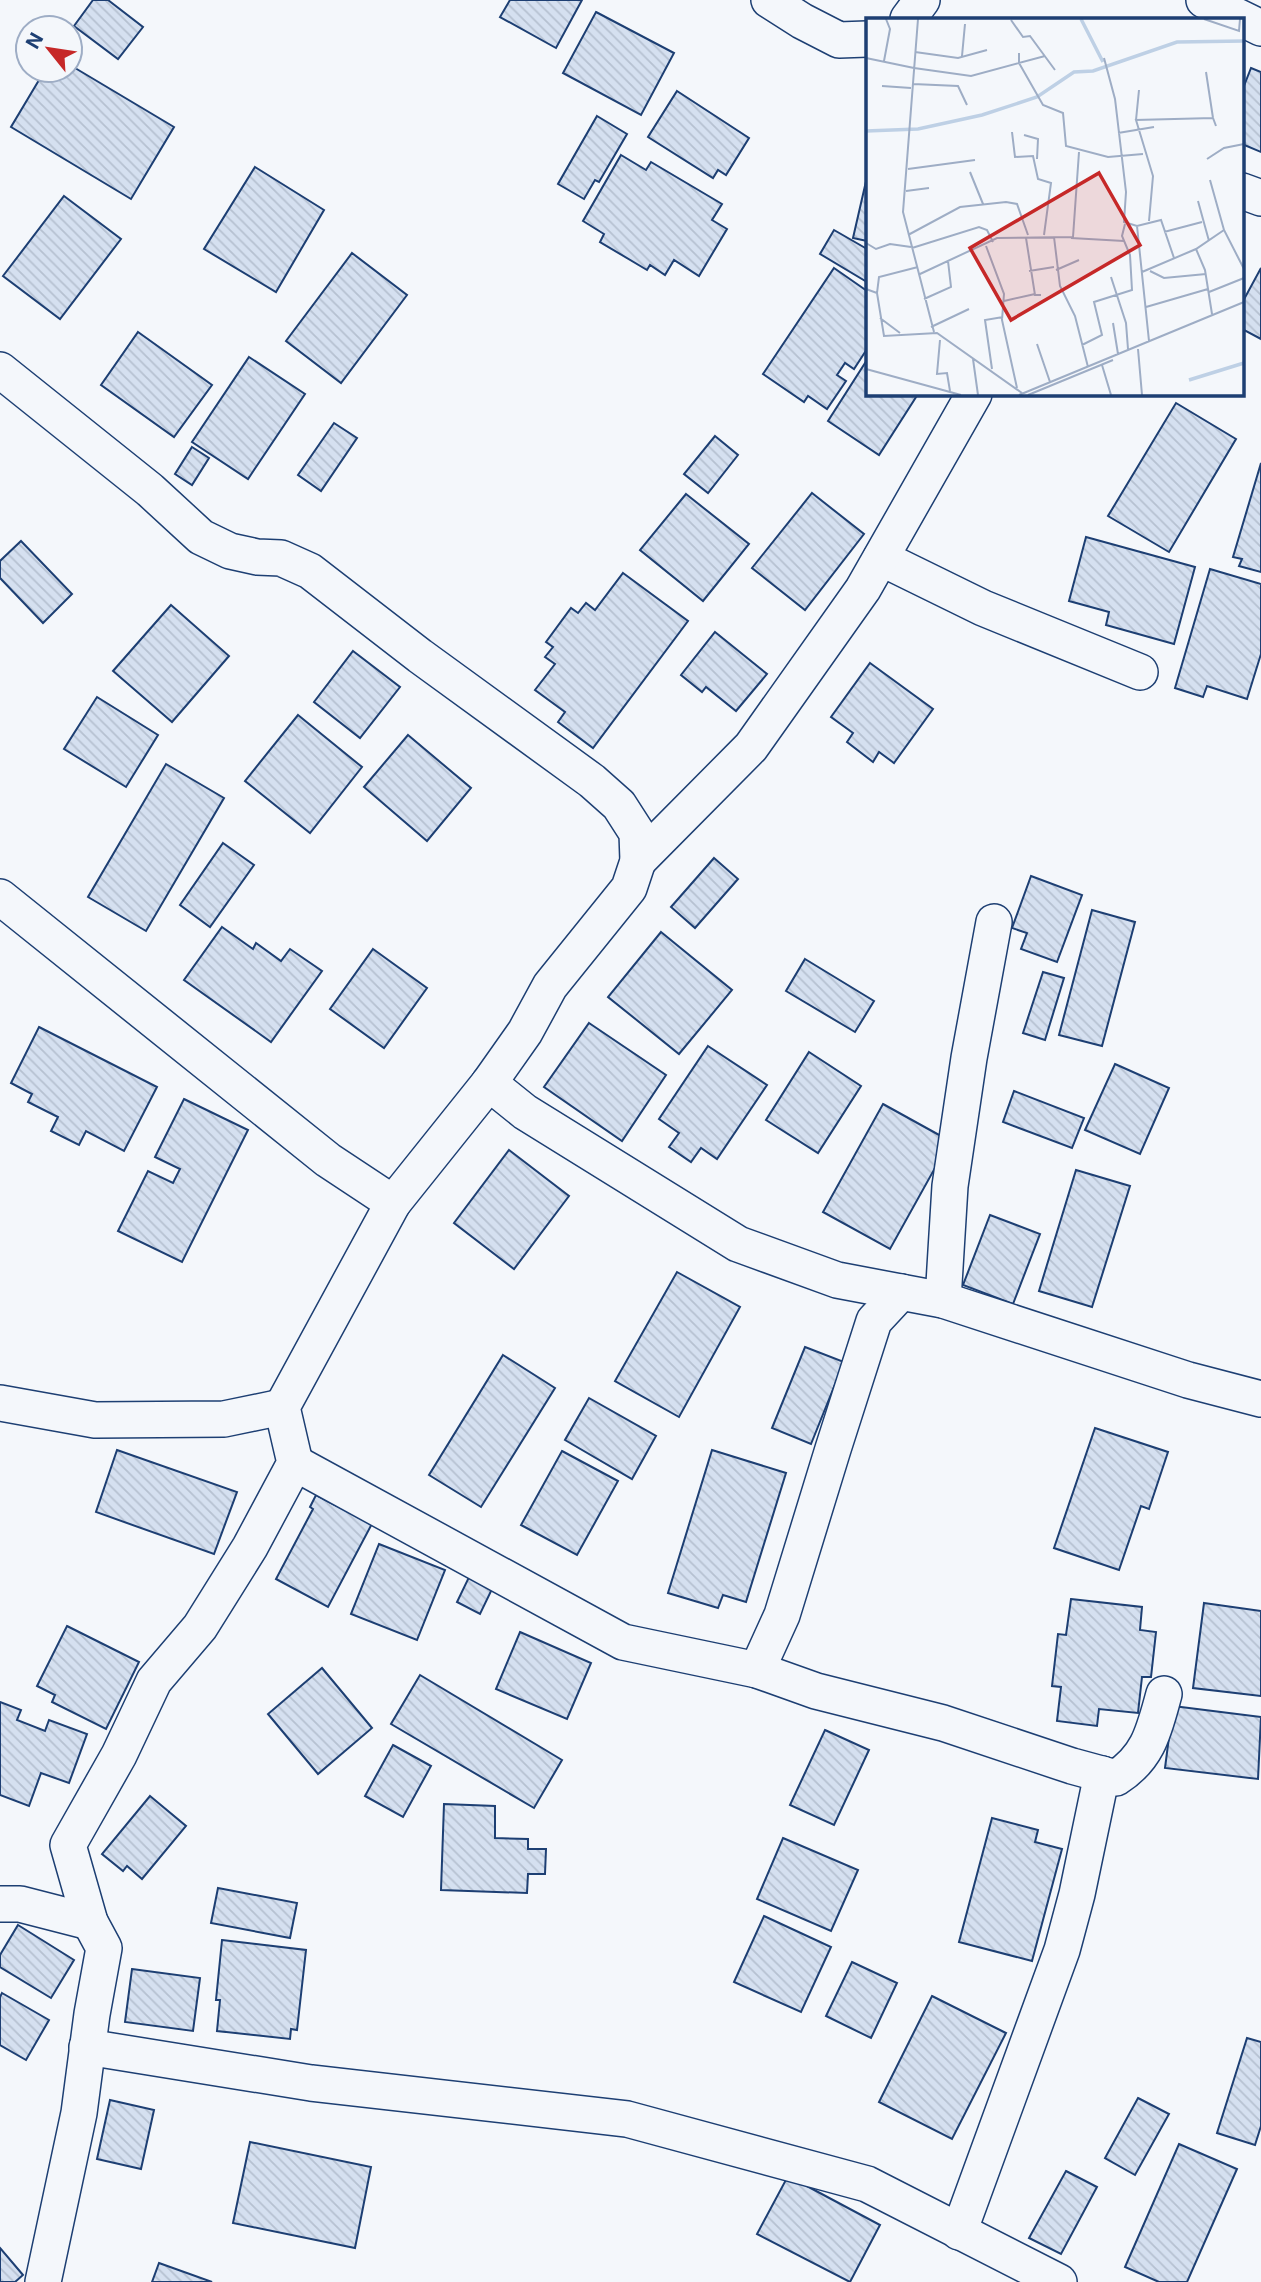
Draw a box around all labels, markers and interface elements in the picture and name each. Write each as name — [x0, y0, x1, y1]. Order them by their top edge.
north arrow — [14, 14, 84, 84]
inset map — [866, 18, 1244, 396]
text: N — [21, 29, 48, 53]

